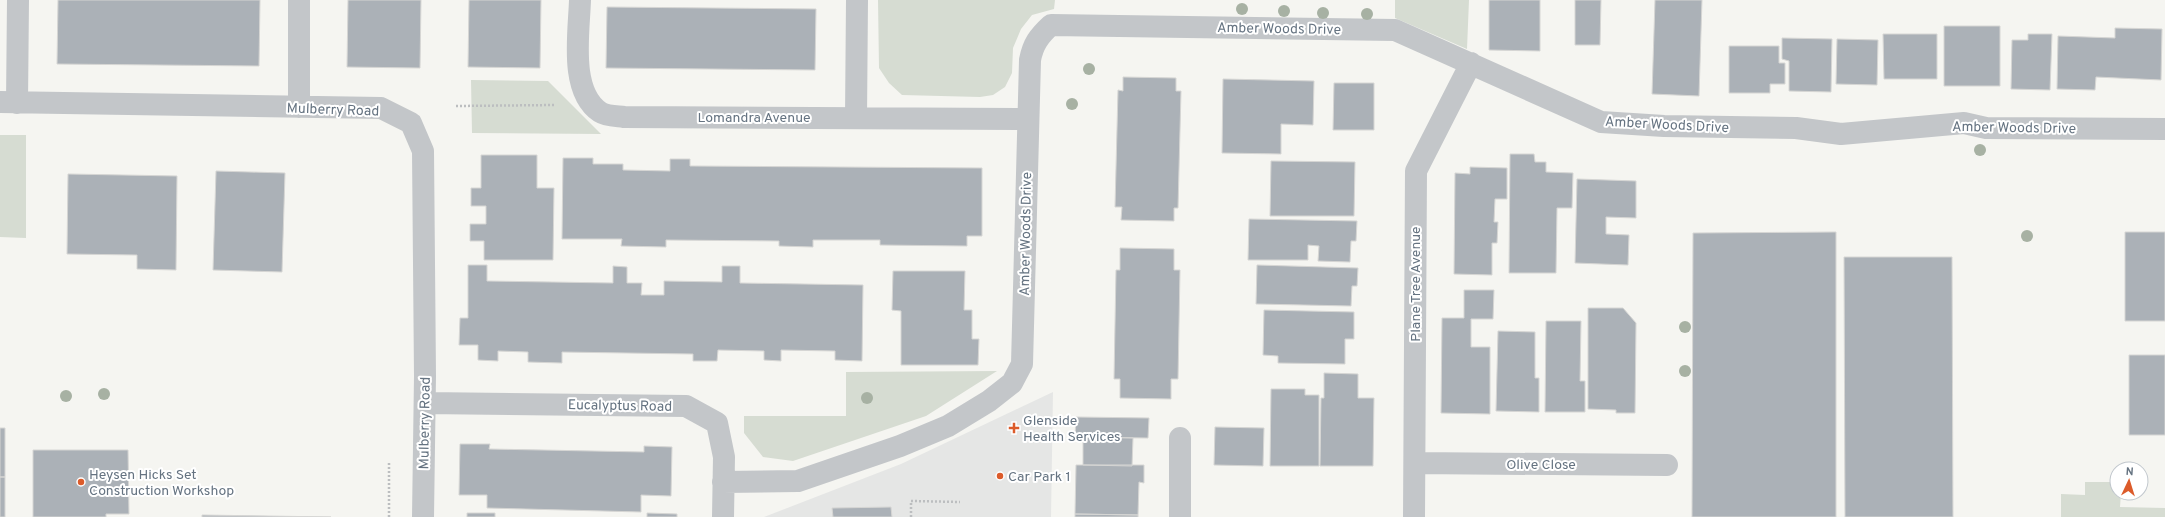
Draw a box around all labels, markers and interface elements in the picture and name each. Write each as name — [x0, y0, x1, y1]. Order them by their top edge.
street label: Amber Woods Drive — [1217, 20, 1341, 39]
street label: Mulberry Road — [286, 100, 380, 121]
street label: Lomandra Avenue — [697, 110, 811, 127]
street label: Amber Woods Drive — [1605, 114, 1729, 137]
street label: Amber Woods Drive — [1952, 119, 2076, 138]
street label: Amber Woods Drive — [1017, 172, 1036, 296]
street label: Plane Tree Avenue — [1408, 226, 1425, 342]
street label: Mulberry Road — [416, 377, 435, 469]
street label: Eucalyptus Road — [568, 397, 672, 416]
place label: Glenside Health Services — [1023, 413, 1121, 446]
marker: Glenside Health Services — [1008, 422, 1020, 434]
street label: Olive Close — [1506, 457, 1576, 474]
north arrow — [2109, 461, 2149, 501]
text: N — [2125, 465, 2134, 479]
place label: Heysen Hicks Set Construction Workshop — [89, 467, 234, 500]
place label: Car Park 1 — [1008, 469, 1071, 486]
marker: Car Park 1 — [995, 471, 1005, 481]
marker: Heysen Hicks Set Construction Workshop — [76, 477, 86, 487]

